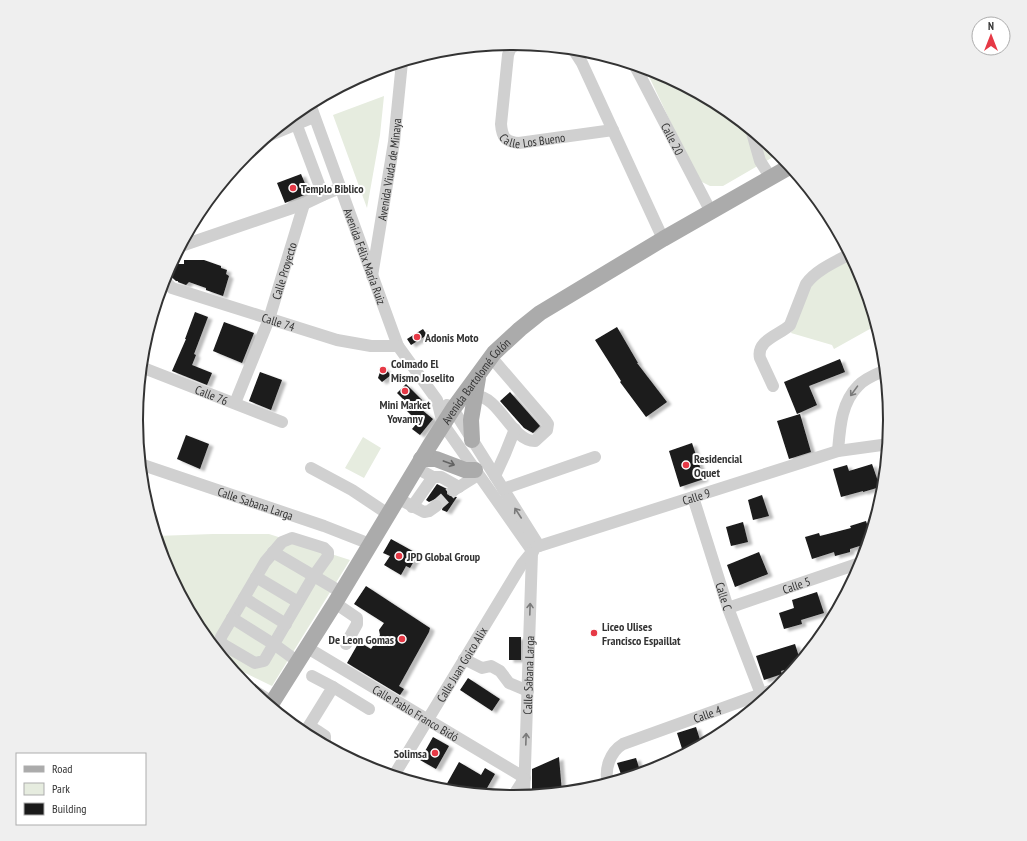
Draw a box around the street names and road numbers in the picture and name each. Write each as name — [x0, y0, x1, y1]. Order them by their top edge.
street label: Avenida Viuda de Minaya — [374, 117, 404, 222]
street label: Calle 20 — [658, 120, 687, 157]
street label: Calle Los Bueno — [496, 129, 566, 151]
street label: Avenida Félix María Ruiz — [341, 206, 390, 307]
street label: Calle Proyecto — [268, 240, 299, 301]
street label: Calle 74 — [260, 309, 298, 334]
street label: Avenida Bartolomé Colón — [438, 335, 513, 427]
street label: Calle 76 — [193, 381, 230, 408]
street label: Calle Sabana Larga — [216, 483, 296, 523]
street label: Calle 9 — [680, 485, 712, 508]
street label: Calle 5 — [780, 573, 812, 597]
street label: Calle C — [713, 580, 736, 613]
street label: Calle Juan Goico Alix — [433, 624, 490, 704]
street label: Calle Sabana Larga — [519, 635, 537, 715]
street label: Calle Pablo Franco Bidó — [370, 681, 462, 744]
street label: Calle 4 — [691, 702, 724, 726]

